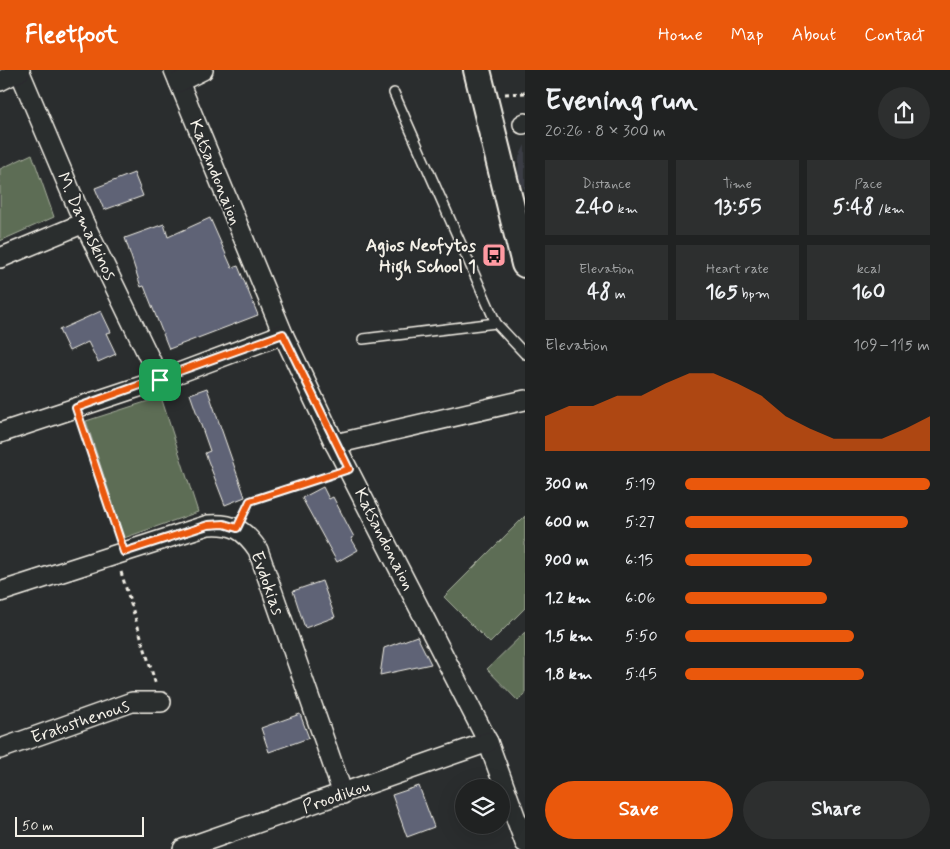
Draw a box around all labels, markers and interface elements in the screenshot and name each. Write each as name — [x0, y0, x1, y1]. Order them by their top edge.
text: Fleetfoot — [25, 20, 118, 51]
text: Home — [658, 23, 703, 47]
text: Map — [731, 23, 764, 47]
text: About — [792, 23, 836, 47]
text: Contact — [864, 23, 925, 47]
text: Evening run — [545, 83, 698, 120]
button: share — [878, 87, 930, 139]
street label: Katsandonaion — [183, 116, 247, 229]
text: 20:26 · 8 × 300 m — [545, 121, 666, 142]
street label: M. Damaskinos — [51, 168, 122, 284]
text: Distance — [582, 175, 631, 193]
text: Time — [723, 175, 752, 193]
text: Pace — [855, 175, 882, 193]
text: 2.40 — [575, 193, 614, 221]
text: 13:55 — [714, 193, 761, 221]
text: 5:48 — [832, 193, 874, 221]
text: km — [614, 200, 638, 218]
text: /km — [874, 200, 905, 218]
place label: Agios Neofytos High School 1 — [366, 234, 476, 281]
bus stop icon: Agios Neofytos High School 1 — [481, 242, 507, 268]
text: Elevation — [579, 260, 634, 278]
text: Heart rate — [706, 260, 769, 278]
text: kcal — [857, 260, 880, 278]
text: 48 — [587, 278, 611, 306]
text: 165 — [705, 278, 738, 306]
text: 160 — [852, 278, 885, 306]
text: m — [611, 285, 626, 303]
text: bpm — [738, 285, 770, 303]
text: Elevation — [545, 335, 608, 356]
text: 109–115 m — [853, 335, 930, 356]
pin — [139, 359, 181, 401]
icon: arrive — [146, 366, 174, 394]
text: 300 m — [545, 474, 588, 495]
text: 5:19 — [625, 474, 656, 495]
street label: Katsandonaion — [348, 484, 420, 595]
text: 600 m — [545, 512, 589, 533]
text: 5:27 — [625, 512, 655, 533]
street label: Evdokias — [244, 548, 290, 619]
text: 900 m — [545, 550, 589, 571]
text: 6:15 — [625, 550, 653, 571]
text: 1.2 km — [545, 588, 591, 609]
text: 6:06 — [625, 588, 655, 609]
text: 1.5 km — [545, 626, 593, 647]
text: 5:50 — [625, 626, 658, 647]
text: 1.8 km — [545, 664, 592, 685]
text: 5:45 — [625, 664, 657, 685]
street label: Eratosthenous — [28, 694, 133, 750]
street label: Proodikou — [299, 774, 373, 820]
map controls — [455, 779, 510, 834]
button: layers — [455, 779, 510, 834]
button: Save — [545, 781, 733, 839]
button: Share — [743, 781, 930, 839]
scale bar — [15, 814, 144, 837]
text: 50 m — [22, 817, 53, 835]

